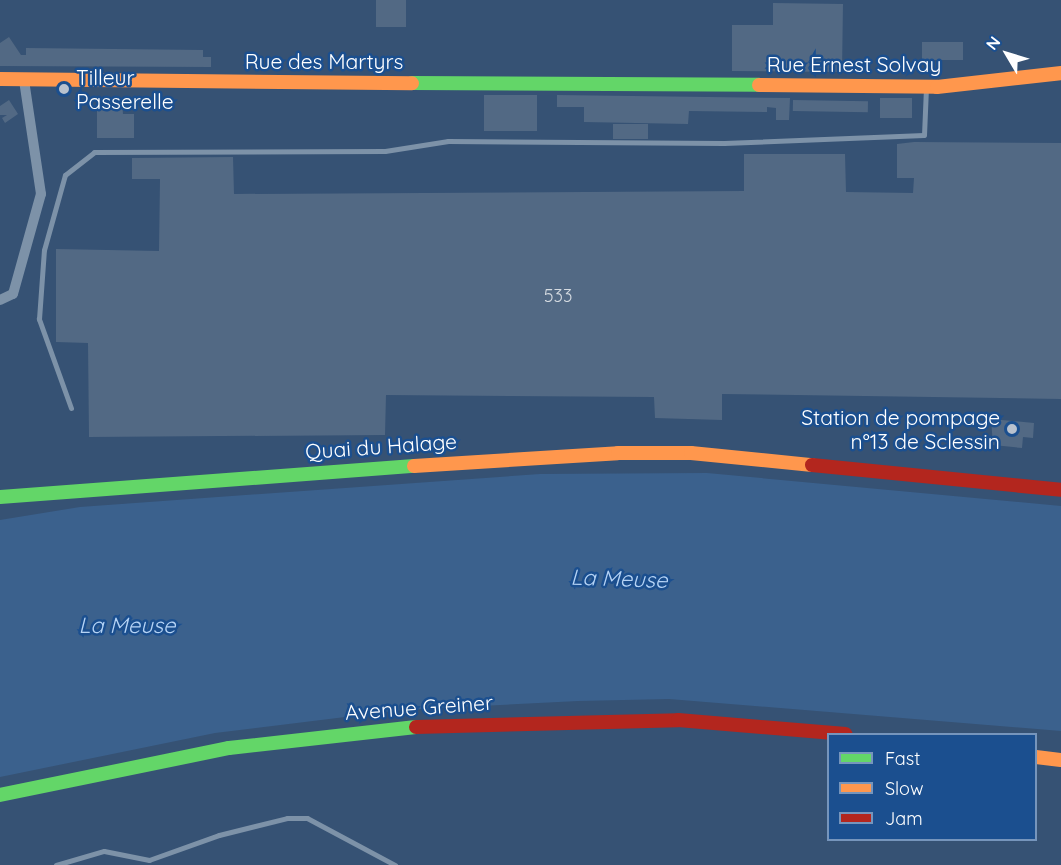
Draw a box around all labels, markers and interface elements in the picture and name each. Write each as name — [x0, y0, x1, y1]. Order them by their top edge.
north arrow — [977, 24, 1037, 84]
text: N — [981, 32, 1004, 54]
street label: Rue des Martyrs — [245, 48, 403, 74]
street label: Rue Ernest Solvay — [767, 51, 941, 77]
place label: Tilleur Passerelle — [76, 64, 174, 114]
marker: Tilleur Passerelle — [57, 82, 71, 96]
house number: 533 — [544, 285, 572, 307]
place label: Station de pompage n°13 de Sclessin — [801, 404, 1000, 454]
marker: Station de pompage n°13 de Sclessin — [1005, 422, 1019, 436]
street label: Quai du Halage — [304, 428, 458, 464]
water label: La Meuse — [570, 564, 668, 594]
water label: La Meuse — [79, 613, 175, 639]
street label: Avenue Greiner — [344, 689, 494, 725]
legend — [827, 733, 1037, 841]
text: Fast — [885, 747, 920, 770]
text: Slow — [885, 777, 923, 800]
text: Jam — [885, 807, 923, 830]

